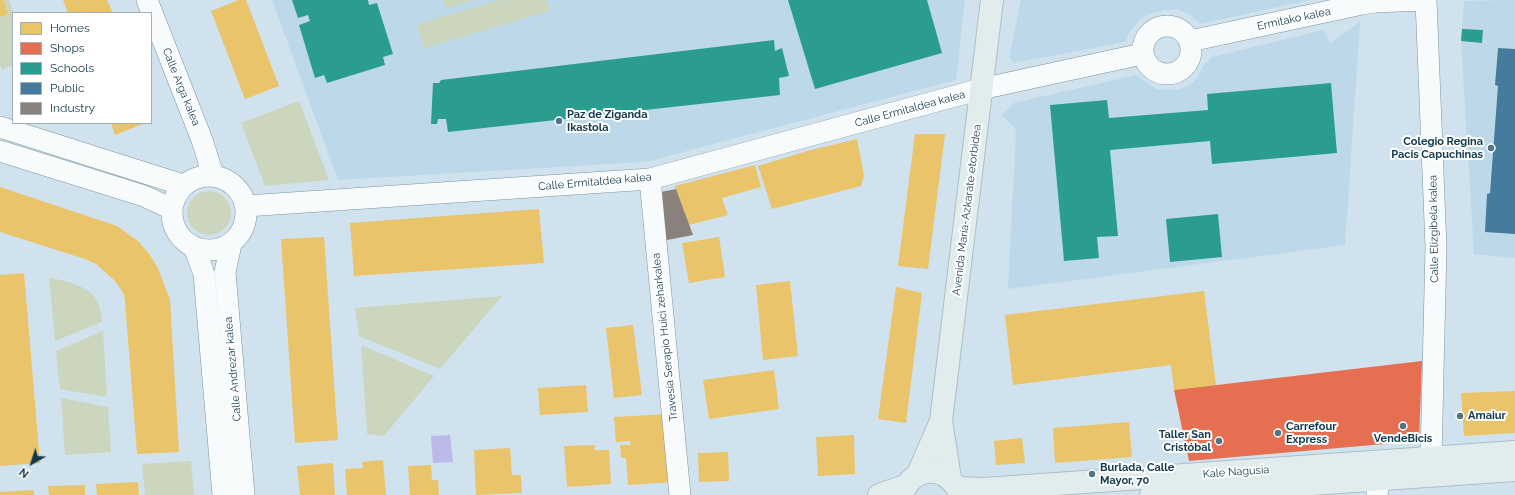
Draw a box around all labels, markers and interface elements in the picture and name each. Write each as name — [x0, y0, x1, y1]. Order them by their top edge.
street label: Ermitako kalea — [1256, 5, 1332, 33]
legend — [12, 12, 152, 124]
text: Homes — [50, 21, 90, 35]
text: Shops — [50, 41, 85, 55]
street label: Calle Arga kalea — [159, 46, 203, 128]
text: Schools — [50, 61, 94, 75]
text: Public — [50, 81, 84, 95]
street label: Calle Ermitaldea kalea — [853, 88, 967, 130]
text: Industry — [50, 101, 95, 115]
place label: Paz de Ziganda Ikastola — [567, 108, 648, 134]
marker: Paz de Ziganda Ikastola — [554, 116, 564, 126]
street label: Avenida María-Azkarate etorbidea — [950, 124, 984, 296]
place label: Colegio Regina Pacis Capuchinas — [1391, 135, 1483, 161]
marker: Colegio Regina Pacis Capuchinas — [1486, 143, 1496, 153]
street label: Calle Ermitaldea kalea — [538, 170, 652, 194]
street label: Calle Elizgibela kalea — [1426, 175, 1442, 283]
street label: Travesía Serapio Huici zeharkalea — [650, 252, 680, 422]
street label: Calle Andrezar kalea — [222, 316, 244, 422]
place label: Amaiur — [1468, 409, 1506, 423]
marker: Amaiur — [1455, 411, 1465, 421]
place label: Carrefour Express — [1286, 420, 1337, 446]
marker: VendeBicis — [1398, 421, 1408, 431]
place label: Taller San Cristóbal — [1159, 428, 1211, 454]
marker: Carrefour Express — [1273, 428, 1283, 438]
place label: VendeBicis — [1374, 432, 1432, 446]
marker: Taller San Cristóbal — [1214, 436, 1224, 446]
north arrow — [12, 443, 52, 483]
place label: Burlada, Calle Mayor, 70 — [1100, 461, 1174, 487]
street label: Kale Nagusia — [1202, 463, 1270, 481]
text: N — [17, 465, 31, 480]
marker: Burlada, Calle Mayor, 70 — [1087, 469, 1097, 479]

